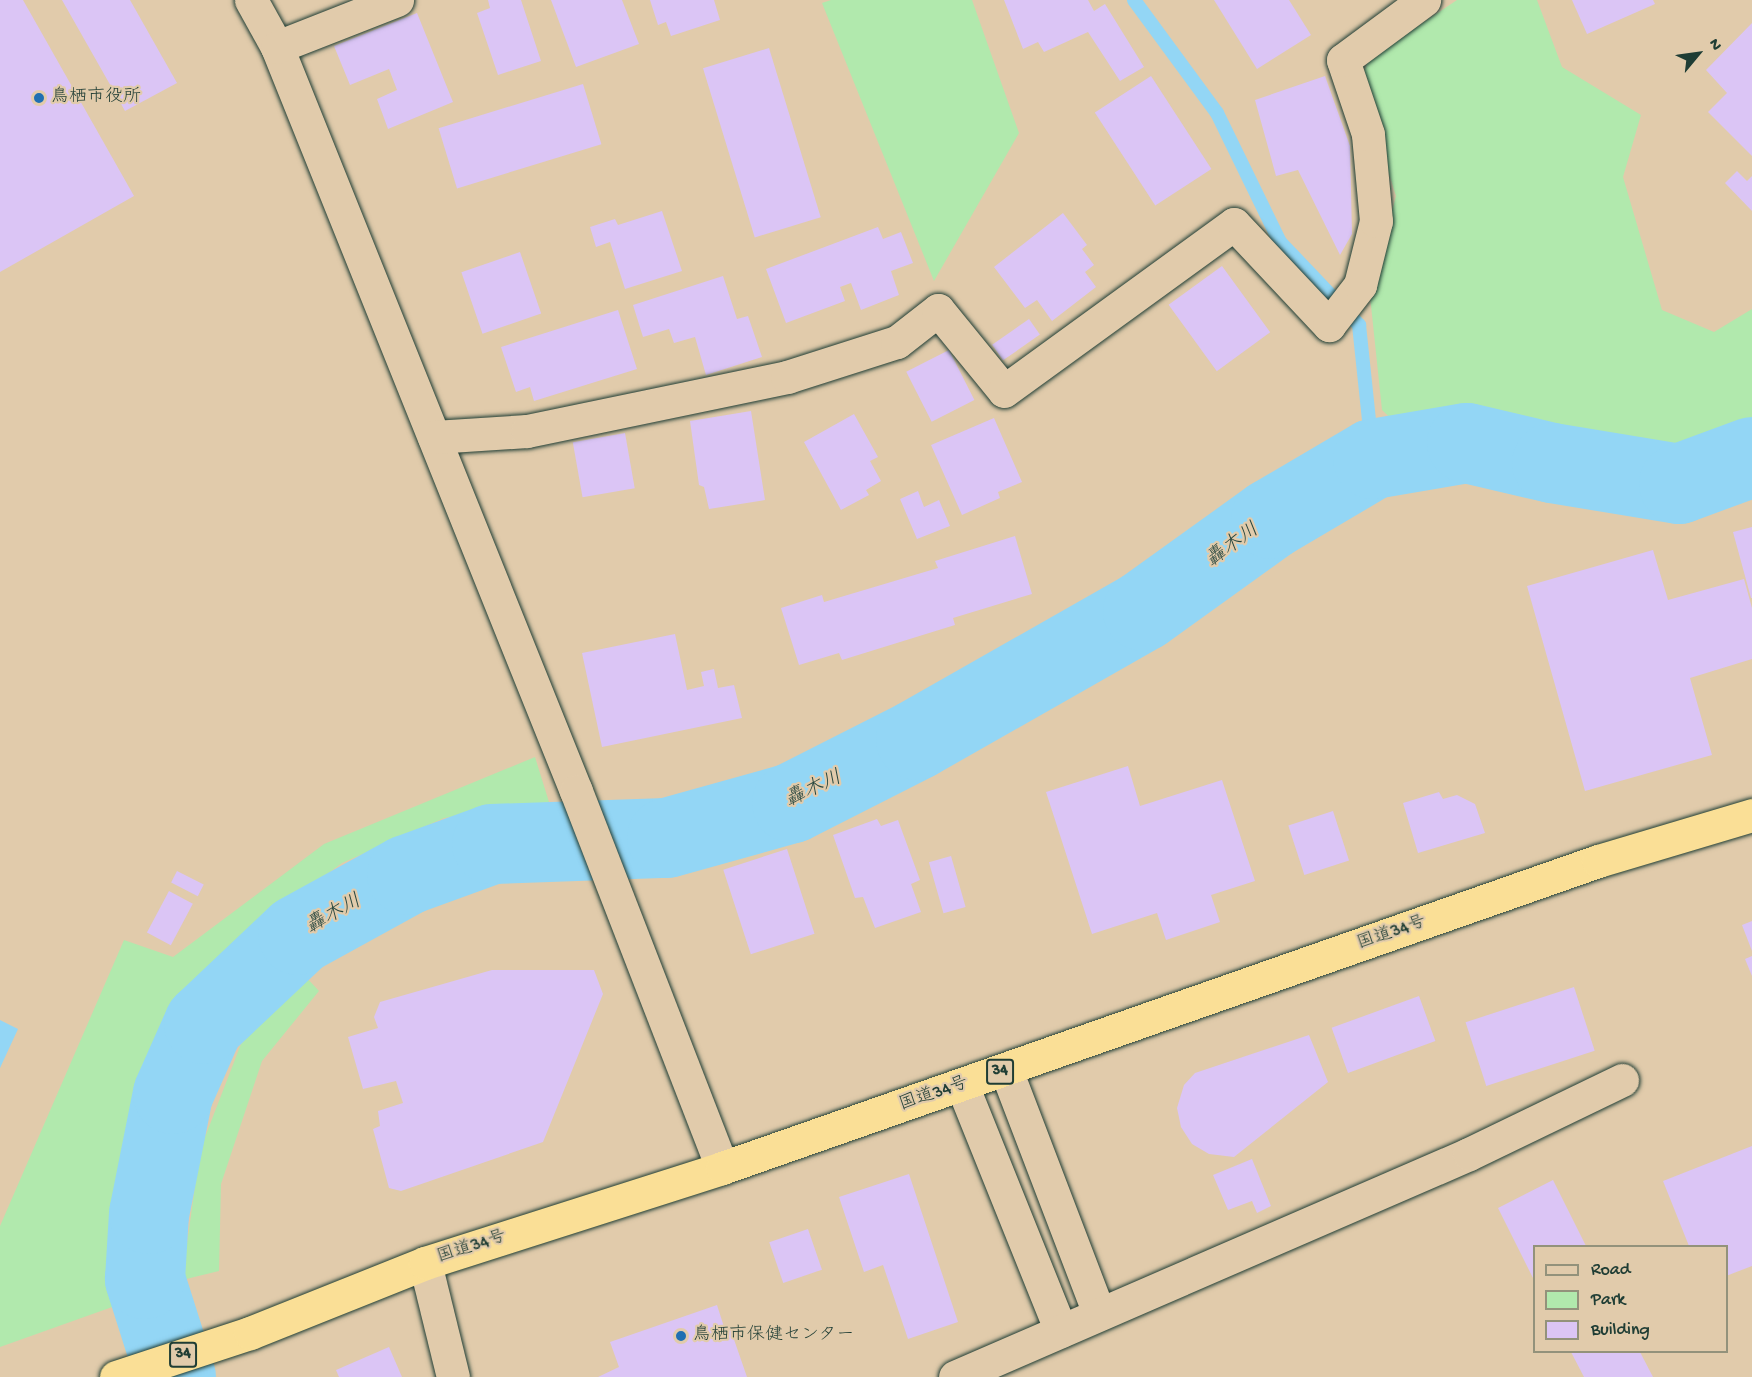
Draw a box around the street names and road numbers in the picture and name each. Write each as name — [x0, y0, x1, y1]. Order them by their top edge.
street label: 国道34号 — [1355, 912, 1429, 956]
road number: 34 — [985, 1059, 1015, 1085]
street label: 国道34号 — [897, 1073, 971, 1117]
street label: 国道34号 — [434, 1227, 510, 1269]
road number: 34 — [168, 1342, 198, 1368]

